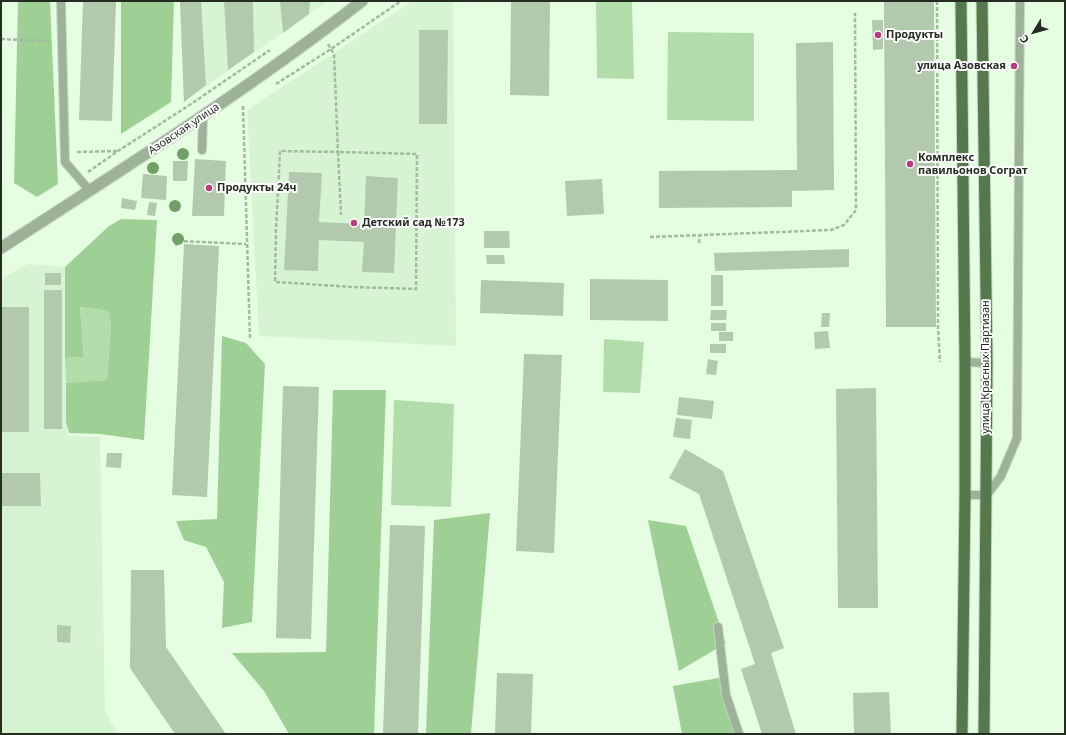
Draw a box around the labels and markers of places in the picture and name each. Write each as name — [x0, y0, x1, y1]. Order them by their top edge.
place label: Продукты — [886, 28, 943, 42]
marker: Продукты — [873, 30, 883, 40]
place label: улица Азовская — [917, 59, 1006, 73]
marker: улица Азовская — [1009, 61, 1019, 71]
place label: Комплекс павильонов Сограт — [918, 151, 1027, 177]
marker: Комплекс павильонов Сограт — [905, 159, 915, 169]
place label: Продукты 24ч — [217, 181, 297, 195]
marker: Продукты 24ч — [204, 183, 214, 193]
place label: Детский cад №173 — [362, 216, 465, 230]
marker: Детский cад №173 — [349, 218, 359, 228]

